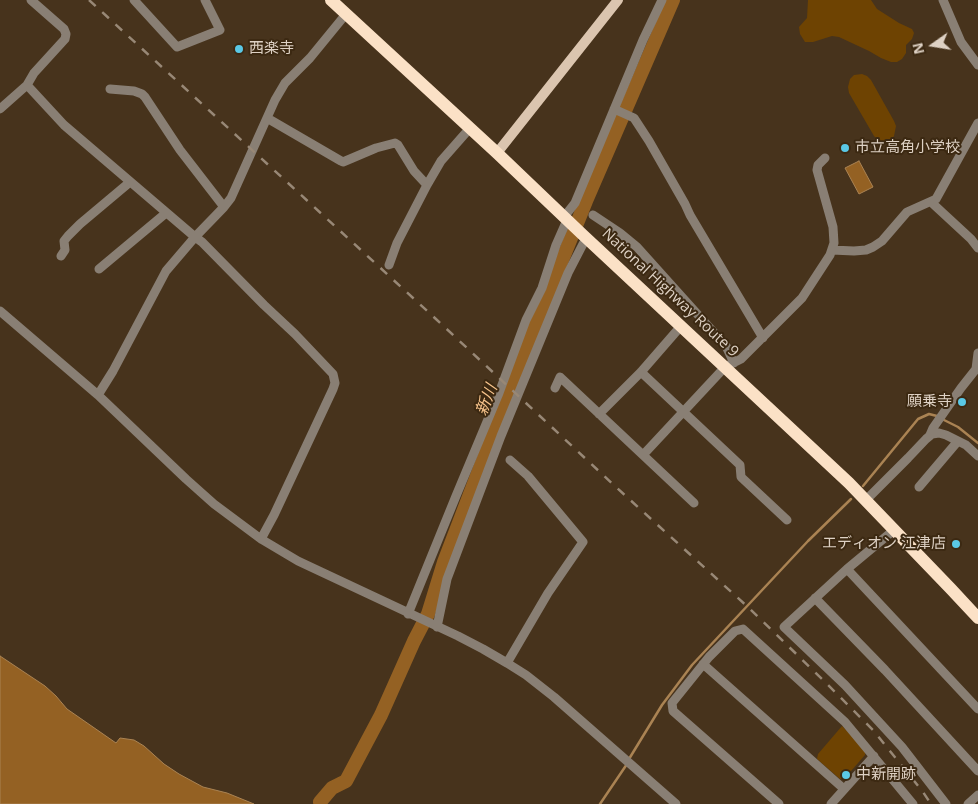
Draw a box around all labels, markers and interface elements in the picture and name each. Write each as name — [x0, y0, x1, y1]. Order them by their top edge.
north arrow — [908, 20, 958, 70]
place label: 西楽寺 — [249, 40, 294, 58]
text: N — [907, 41, 928, 56]
marker: 西楽寺 — [233, 43, 245, 55]
place label: 市立高角小学校 — [855, 139, 960, 157]
marker: 市立高角小学校 — [839, 142, 851, 154]
street label: National Highway Route 9 — [598, 225, 742, 361]
water label: 新川 — [472, 382, 502, 418]
place label: 願乗寺 — [907, 393, 952, 411]
marker: 願乗寺 — [956, 396, 968, 408]
place label: エディオン 江津店 — [822, 535, 946, 553]
marker: エディオン 江津店 — [950, 538, 962, 550]
place label: 中新開跡 — [856, 766, 916, 784]
marker: 中新開跡 — [840, 769, 852, 781]

